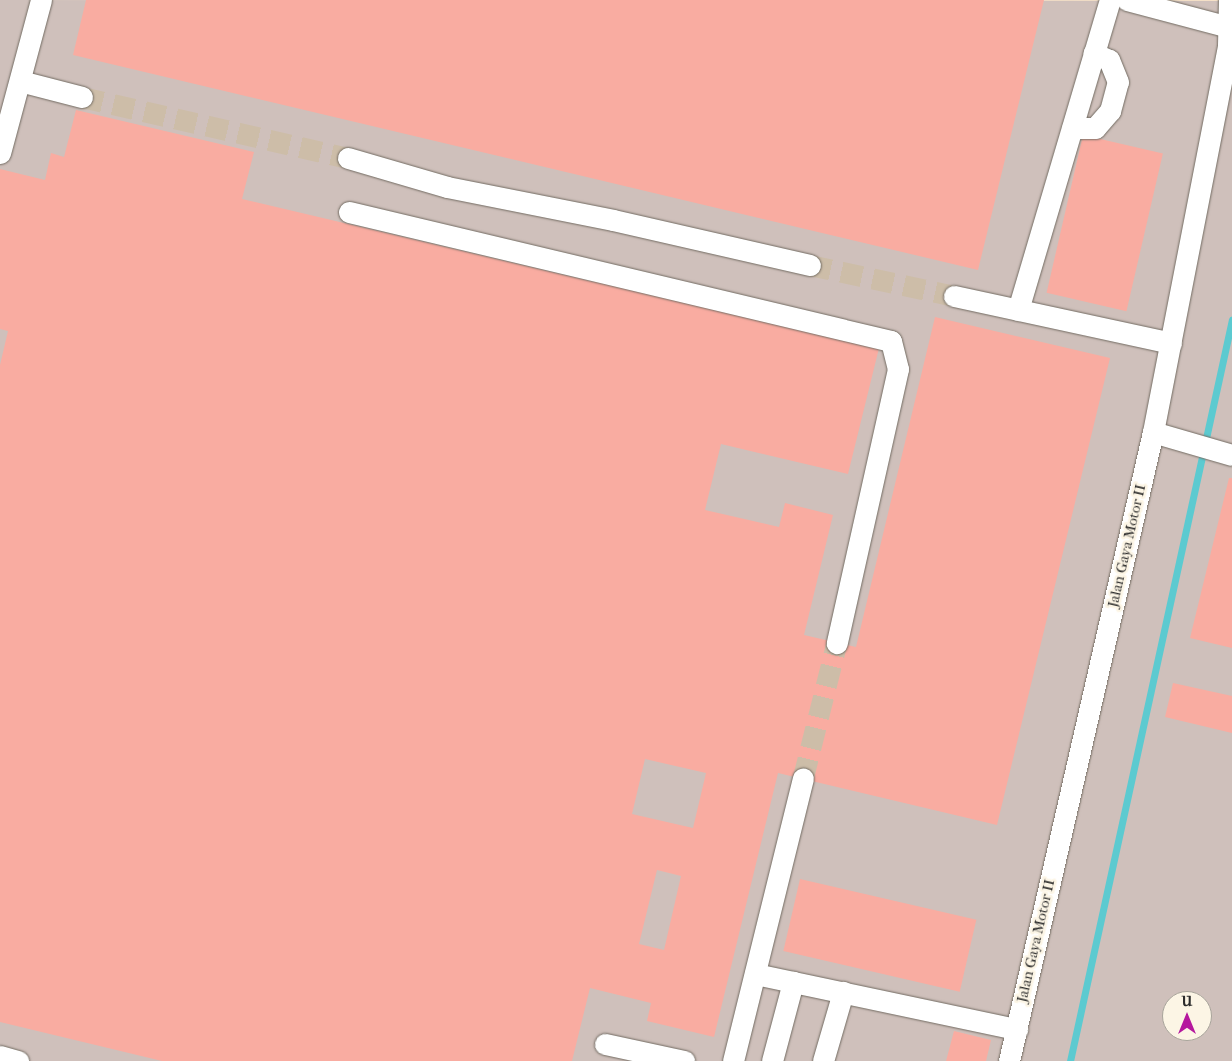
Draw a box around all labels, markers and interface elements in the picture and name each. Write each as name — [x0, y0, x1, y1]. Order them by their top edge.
street label: Jalan Gaya Motor II — [1104, 483, 1150, 609]
street label: Jalan Gaya Motor II — [1013, 878, 1059, 1004]
north arrow — [1162, 991, 1212, 1041]
text: U — [1182, 993, 1192, 1010]

